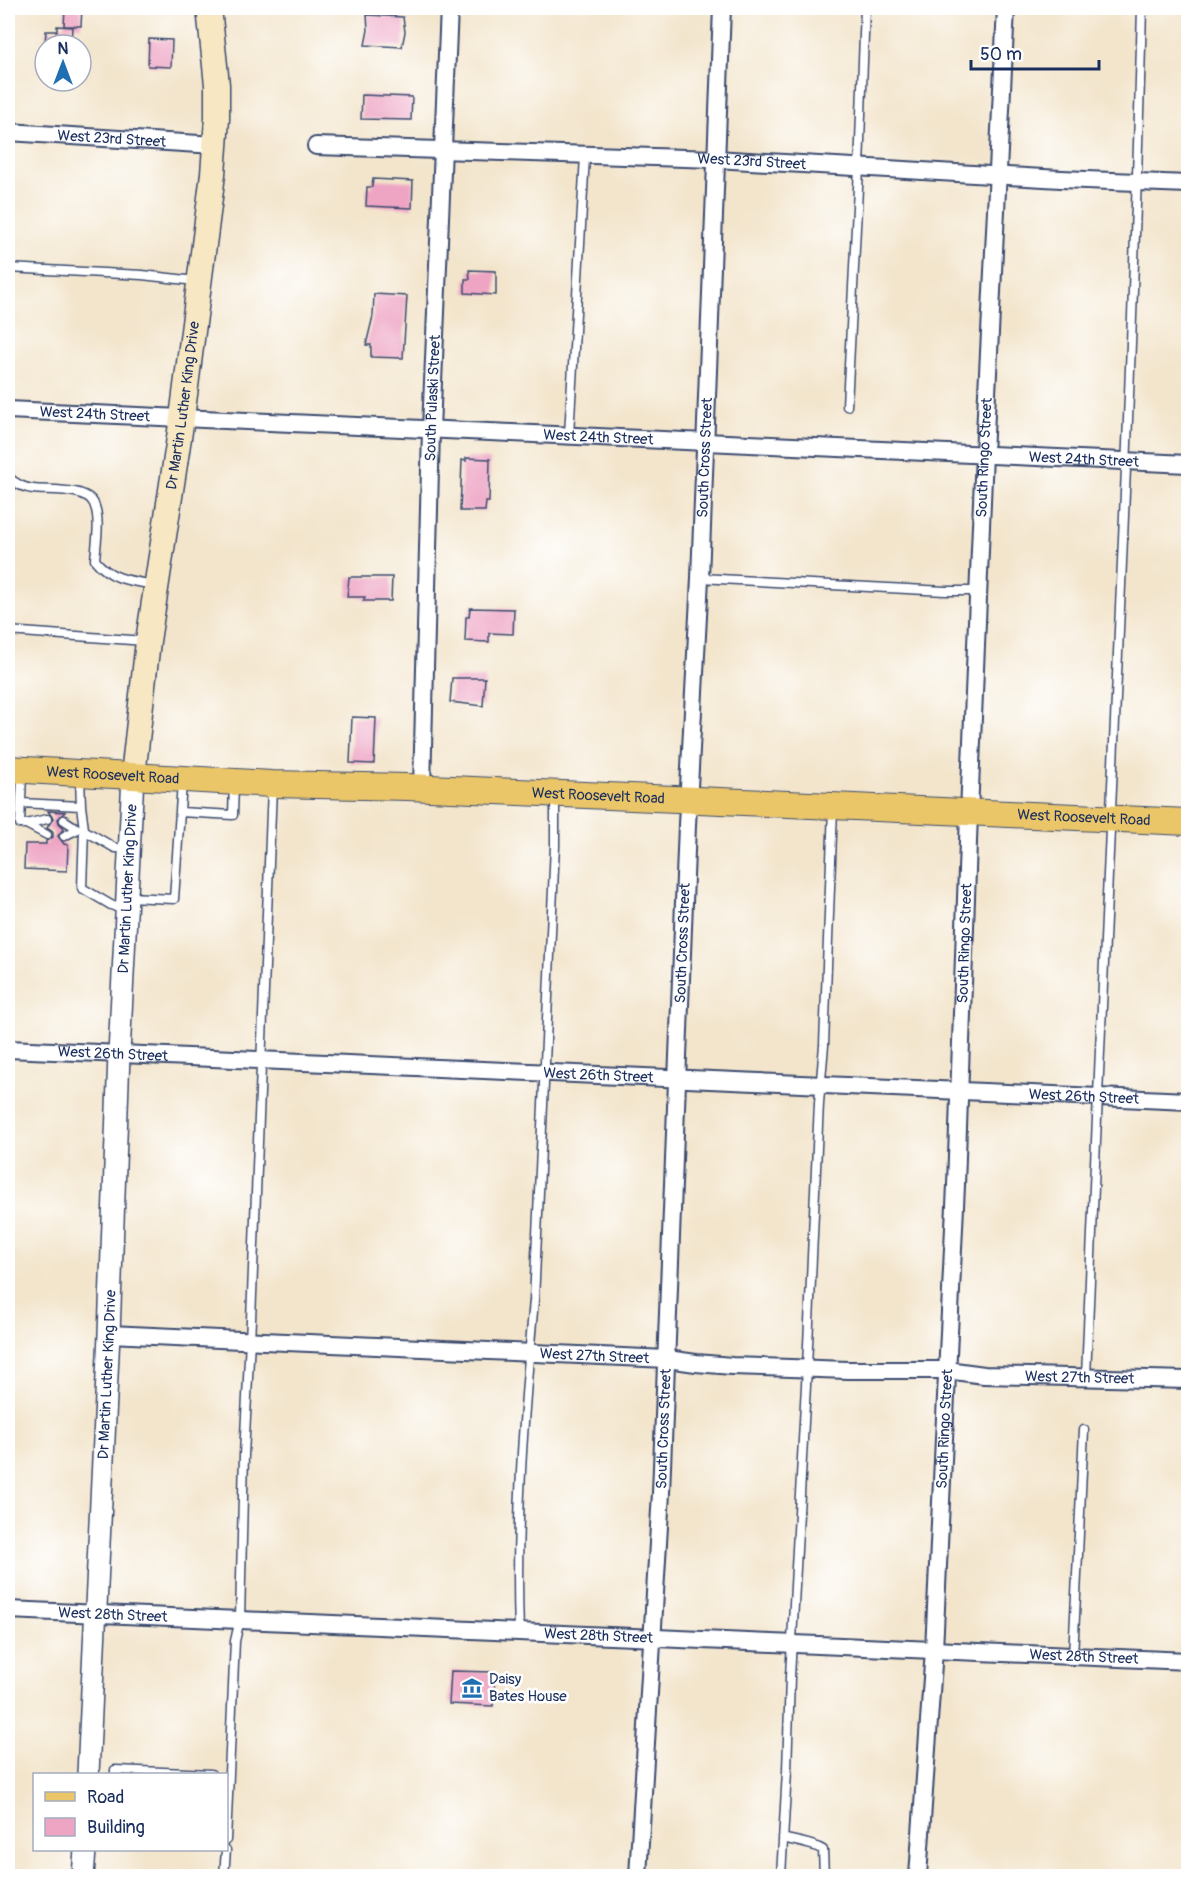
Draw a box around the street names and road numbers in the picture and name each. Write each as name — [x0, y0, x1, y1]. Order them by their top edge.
street label: West 23rd Street — [57, 126, 168, 151]
street label: West 23rd Street — [697, 149, 808, 174]
street label: Dr Martin Luther King Drive — [162, 320, 204, 491]
street label: South Pulaski Street — [421, 333, 445, 462]
street label: South Cross Street — [693, 396, 716, 518]
street label: South Ringo Street — [972, 396, 996, 518]
street label: West 24th Street — [39, 402, 151, 426]
street label: West 24th Street — [543, 425, 655, 449]
street label: West 24th Street — [1028, 447, 1140, 471]
street label: West Roosevelt Road — [46, 762, 180, 788]
street label: West Roosevelt Road — [531, 783, 665, 808]
street label: Dr Martin Luther King Drive — [114, 803, 141, 974]
street label: West Roosevelt Road — [1017, 805, 1151, 830]
street label: South Cross Street — [671, 882, 694, 1004]
street label: South Ringo Street — [953, 882, 976, 1004]
street label: West 26th Street — [57, 1042, 169, 1066]
street label: West 26th Street — [543, 1063, 655, 1087]
street label: West 26th Street — [1028, 1084, 1140, 1108]
street label: Dr Martin Luther King Drive — [94, 1289, 120, 1460]
street label: West 27th Street — [539, 1344, 651, 1368]
street label: South Cross Street — [652, 1367, 675, 1489]
street label: South Ringo Street — [932, 1367, 957, 1489]
street label: West 27th Street — [1025, 1367, 1136, 1388]
street label: West 28th Street — [58, 1603, 169, 1626]
street label: West 28th Street — [543, 1624, 654, 1647]
street label: West 28th Street — [1029, 1645, 1140, 1668]

